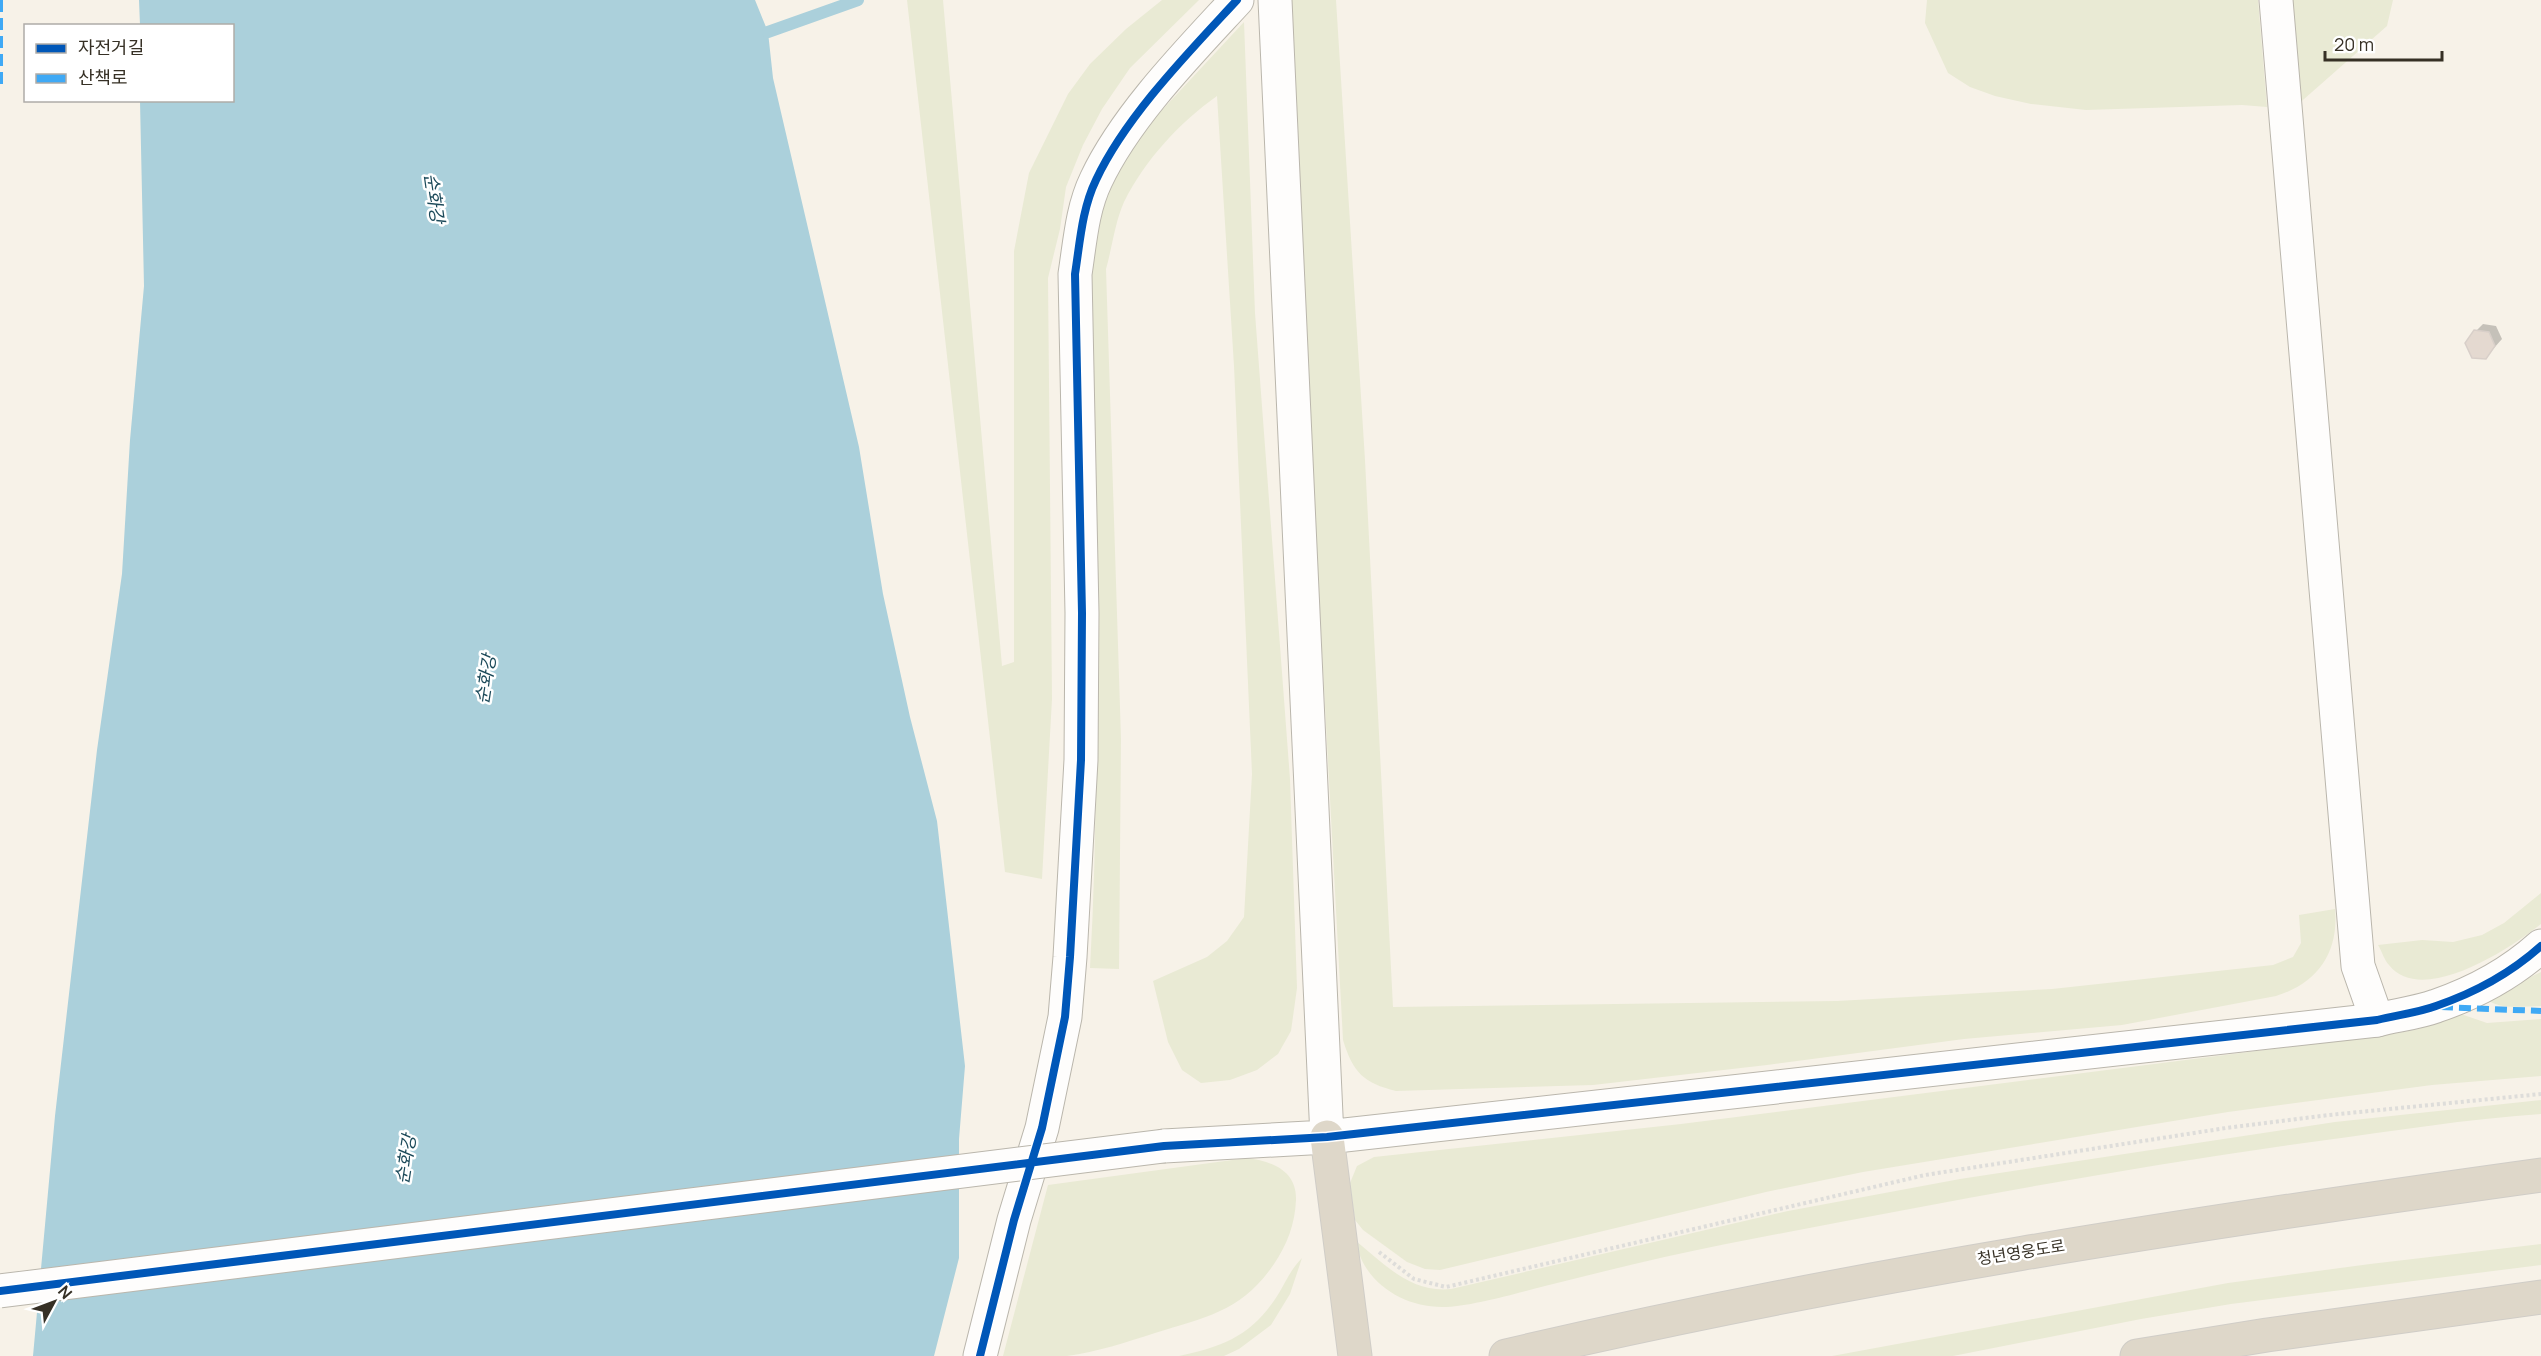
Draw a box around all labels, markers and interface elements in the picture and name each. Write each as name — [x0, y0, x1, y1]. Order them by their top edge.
legend — [24, 24, 234, 102]
scale bar — [2325, 24, 2442, 62]
text: 20 m — [2334, 32, 2374, 56]
text: 자전거길 — [78, 35, 144, 59]
text: 산책로 — [78, 65, 128, 89]
water label: 순화강 — [420, 172, 451, 227]
water label: 순화강 — [469, 650, 501, 705]
water label: 순화강 — [389, 1130, 421, 1185]
street label: 청년영웅도로 — [1976, 1234, 2067, 1270]
north arrow — [24, 1272, 84, 1332]
text: N — [53, 1281, 77, 1304]

